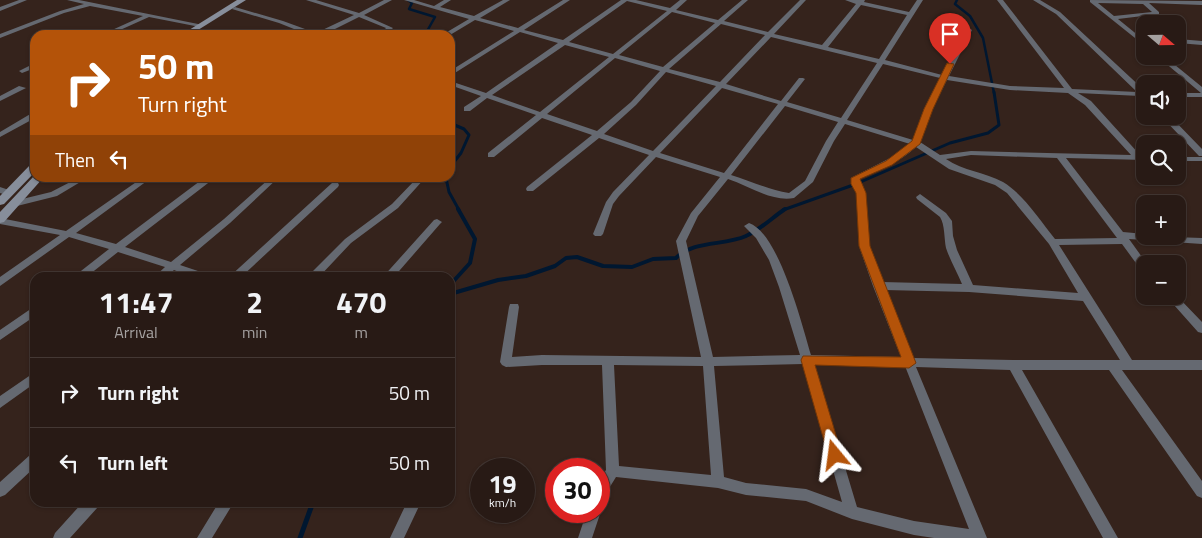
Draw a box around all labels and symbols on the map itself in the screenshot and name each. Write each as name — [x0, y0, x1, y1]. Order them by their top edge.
pin — [929, 13, 971, 64]
north arrow — [1136, 15, 1186, 65]
position arrow — [808, 428, 860, 480]
speed limit sign: 30 — [545, 458, 610, 523]

